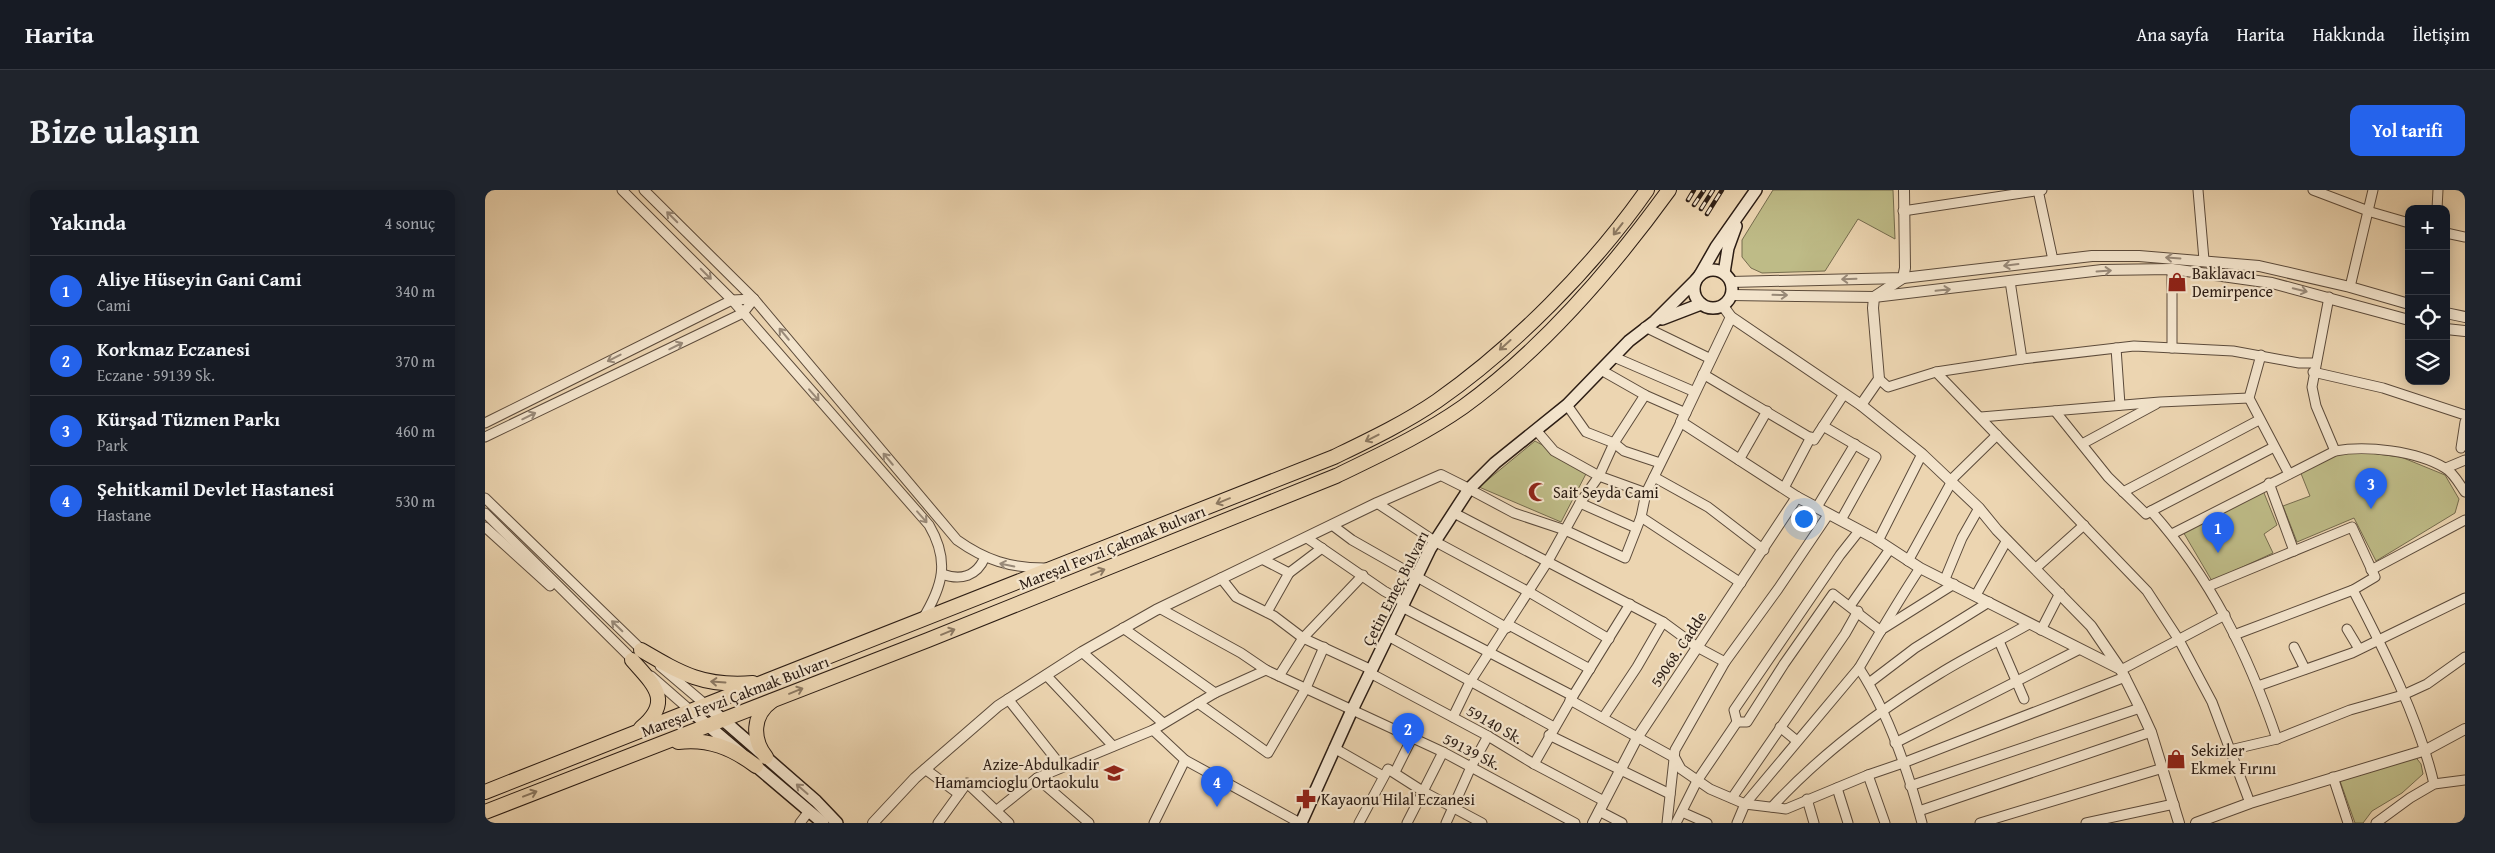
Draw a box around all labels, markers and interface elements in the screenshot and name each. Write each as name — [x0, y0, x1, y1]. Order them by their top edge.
text: Harita — [25, 17, 94, 52]
text: Ana sayfa — [2136, 21, 2209, 48]
text: Harita — [2237, 21, 2285, 48]
text: Hakkında — [2313, 21, 2385, 48]
text: İletişim — [2413, 21, 2470, 48]
text: Bize ulaşın — [30, 105, 200, 156]
button: Yol tarifi — [2350, 105, 2465, 156]
map controls — [2405, 205, 2450, 385]
button: + — [2405, 205, 2450, 250]
text: Yakında — [50, 207, 126, 238]
text: 4 sonuç — [385, 211, 435, 235]
one-way arrow — [665, 211, 678, 223]
one-way arrow — [1613, 222, 1624, 235]
button: − — [2405, 250, 2450, 295]
one-way arrow — [2165, 254, 2181, 263]
one-way arrow — [2003, 260, 2019, 270]
place label: Baklavacı Demirpence — [2192, 261, 2273, 303]
text: Aliye Hüseyin Gani Cami — [97, 265, 302, 293]
one-way arrow — [2096, 266, 2112, 275]
one-way arrow — [700, 268, 712, 280]
shop icon: Baklavacı Demirpence — [2166, 271, 2188, 293]
one-way arrow — [1841, 274, 1858, 284]
text: 1 — [62, 279, 70, 303]
text: 340 m — [395, 279, 435, 303]
one-way arrow — [1934, 285, 1950, 295]
one-way arrow — [2291, 286, 2307, 295]
one-way arrow — [1772, 290, 1788, 300]
text: Cami — [97, 293, 131, 317]
button: locate — [2405, 295, 2450, 340]
one-way arrow — [778, 328, 790, 341]
text: Korkmaz Eczanesi — [97, 335, 250, 363]
one-way arrow — [1499, 339, 1512, 351]
one-way arrow — [668, 340, 683, 350]
button: layers — [2405, 340, 2450, 385]
text: 2 — [62, 349, 70, 373]
text: 370 m — [395, 349, 435, 373]
one-way arrow — [607, 353, 622, 363]
text: Eczane · 59139 Sk. — [97, 363, 215, 387]
one-way arrow — [809, 388, 820, 401]
text: Kürşad Tüzmen Parkı — [97, 405, 280, 433]
one-way arrow — [521, 411, 536, 420]
text: 3 — [62, 419, 70, 443]
text: 460 m — [395, 419, 435, 443]
text: Park — [97, 433, 128, 457]
one-way arrow — [1365, 434, 1380, 443]
one-way arrow — [883, 453, 894, 466]
pin: 3 — [2355, 468, 2387, 509]
text: Şehitkamil Devlet Hastanesi — [97, 475, 334, 503]
place label: Sait Seyda Cami — [1553, 480, 1659, 504]
mosque icon: Sait Seyda Cami — [1527, 481, 1549, 503]
text: 4 — [62, 489, 70, 513]
text: 530 m — [395, 489, 435, 513]
one-way arrow — [1216, 497, 1231, 506]
street label: Mareşal Fevzi Çakmak Bulvarı — [1015, 498, 1209, 595]
text: Hastane — [97, 503, 151, 527]
your location — [1791, 506, 1817, 532]
one-way arrow — [916, 510, 927, 523]
pin: 1 — [2202, 512, 2234, 553]
street label: Çetin Emeç Bulvarı — [1356, 526, 1435, 650]
one-way arrow — [999, 559, 1015, 569]
one-way arrow — [1091, 566, 1106, 575]
street label: 59068. Cadde — [1644, 606, 1712, 692]
one-way arrow — [611, 620, 623, 632]
one-way arrow — [940, 627, 955, 636]
street label: Mareşal Fevzi Çakmak Bulvarı — [638, 649, 833, 743]
one-way arrow — [710, 678, 726, 687]
one-way arrow — [788, 685, 803, 695]
street label: 59140 Sk. — [1462, 698, 1528, 750]
pin: 2 — [1392, 713, 1424, 754]
street label: 59139 Sk. — [1439, 726, 1505, 776]
place label: Sekizler Ekmek Fırını — [2191, 738, 2277, 780]
shop icon: Sekizler Ekmek Fırını — [2165, 748, 2187, 770]
place label: Azize-Abdulkadir Hamamcioglu Ortaokulu — [935, 752, 1099, 794]
school or university icon: Azize-Abdulkadir Hamamcioglu Ortaokulu — [1103, 762, 1125, 784]
pin: 4 — [1201, 766, 1233, 807]
one-way arrow — [796, 784, 809, 795]
place label: Kayaonu Hilal Eczanesi — [1321, 787, 1475, 811]
pharmacy icon: Kayaonu Hilal Eczanesi — [1295, 788, 1317, 810]
one-way arrow — [522, 789, 538, 798]

